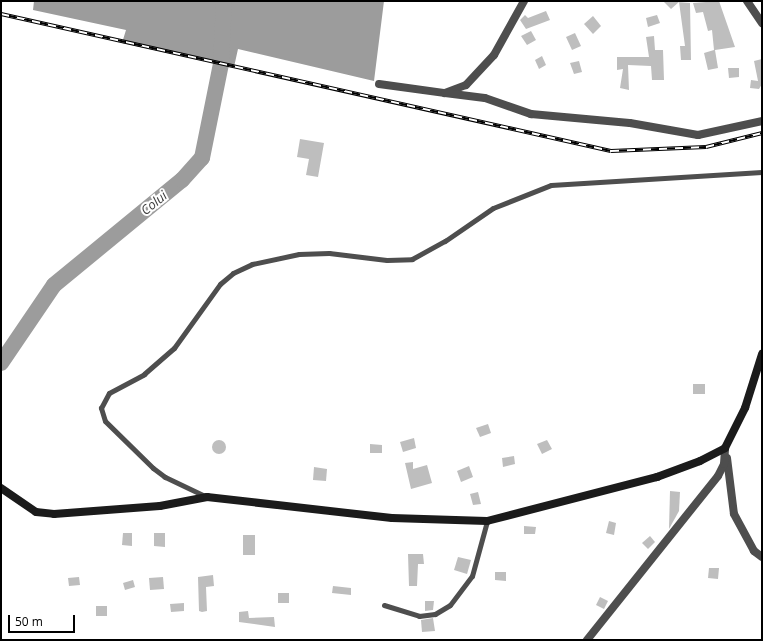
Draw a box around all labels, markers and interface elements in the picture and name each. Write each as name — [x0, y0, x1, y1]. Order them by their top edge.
water label: Colui — [138, 188, 170, 218]
scale bar — [10, 607, 77, 633]
text: 50 m — [15, 613, 43, 630]

